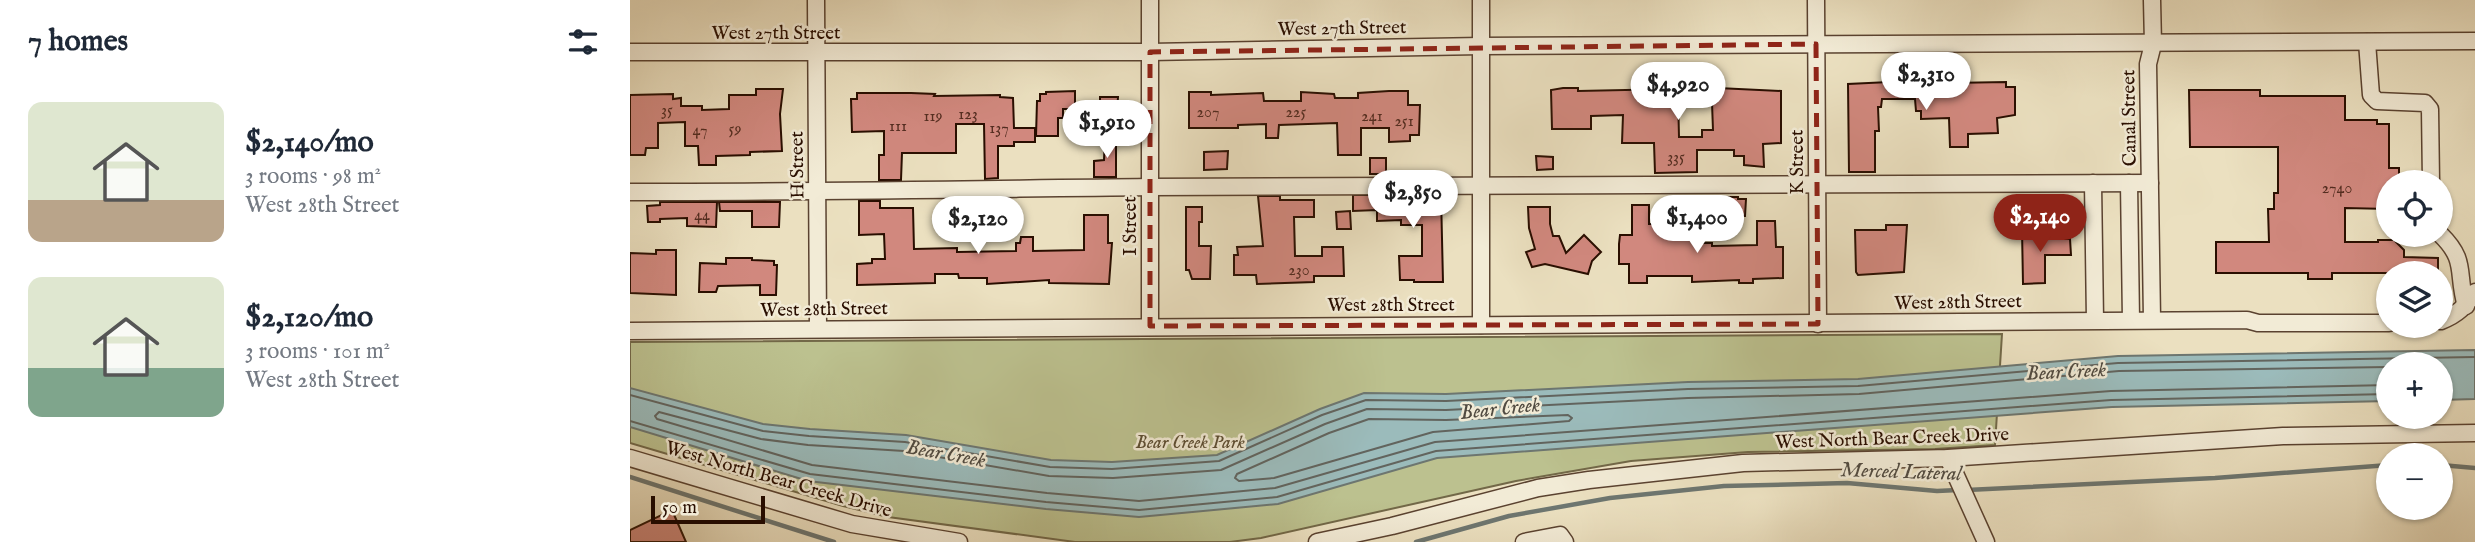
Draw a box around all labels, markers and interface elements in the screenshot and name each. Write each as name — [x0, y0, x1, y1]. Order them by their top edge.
street label: West 27th Street — [1277, 16, 1407, 42]
street label: West 27th Street — [712, 22, 841, 46]
text: 7 homes — [28, 23, 128, 61]
icon: filters — [564, 23, 602, 61]
pin: $2,310 — [1869, 52, 1983, 112]
text: $2,310 — [1897, 60, 1955, 89]
pin: $4,920 — [1621, 62, 1735, 122]
street label: Canal Street — [2117, 69, 2143, 167]
text: $4,920 — [1647, 70, 1709, 99]
pin: $1,910 — [1050, 100, 1164, 160]
house number: 35 — [661, 101, 673, 121]
house number: 207 — [1197, 103, 1219, 123]
house number: 225 — [1286, 103, 1307, 123]
house number: 123 — [958, 105, 978, 125]
house number: 119 — [924, 107, 942, 127]
house number: 241 — [1361, 107, 1383, 127]
text: $1,910 — [1078, 108, 1136, 137]
house number: 251 — [1394, 112, 1414, 132]
house number: 111 — [889, 117, 907, 137]
house number: 137 — [989, 119, 1009, 139]
house number: 59 — [729, 120, 741, 140]
house number: 47 — [693, 121, 707, 141]
text: $2,140/mo — [245, 124, 374, 162]
street label: K Street — [1786, 129, 1810, 195]
icon: home — [84, 130, 168, 214]
street label: H Street — [785, 130, 811, 199]
house number: 335 — [1667, 148, 1685, 168]
text: 3 rooms · 98 m² — [245, 162, 381, 191]
pin: $2,850 — [1356, 170, 1470, 230]
map controls — [2376, 170, 2453, 520]
button: locate — [2376, 170, 2453, 247]
text: $2,850 — [1384, 178, 1442, 207]
house number: 2740 — [2322, 179, 2352, 199]
text: West 28th Street — [245, 191, 399, 220]
pin: $2,140 — [1983, 194, 2097, 254]
pin: $2,120 — [921, 196, 1035, 256]
street label: I Street — [1119, 196, 1143, 256]
pin: $1,400 — [1640, 196, 1754, 255]
text: $2,140 — [2010, 202, 2070, 231]
text: $1,400 — [1666, 203, 1728, 232]
text: $2,120 — [948, 204, 1008, 233]
house number: 44 — [694, 206, 710, 226]
house number: 230 — [1288, 261, 1310, 281]
button: layers — [2376, 261, 2453, 338]
street label: West 28th Street — [1894, 290, 2022, 316]
street label: West 28th Street — [1327, 294, 1455, 318]
street label: West 28th Street — [760, 297, 888, 323]
text: $2,120/mo — [245, 299, 373, 337]
icon: home — [84, 305, 168, 389]
text: 3 rooms · 101 m² — [245, 337, 390, 366]
button: + — [2376, 352, 2453, 429]
water label: Bear Creek — [2025, 357, 2108, 388]
text: West 28th Street — [245, 366, 399, 395]
water label: Bear Creek — [1459, 392, 1542, 427]
street label: West North Bear Creek Drive — [1775, 423, 2010, 455]
park label: Bear Creek Park — [1135, 431, 1245, 455]
water label: Bear Creek — [904, 434, 988, 475]
street label: West North Bear Creek Drive — [663, 436, 895, 524]
button: − — [2376, 443, 2453, 520]
water label: Merced Lateral — [1840, 457, 1964, 488]
scale bar — [651, 493, 765, 525]
text: 50 m — [662, 496, 697, 520]

